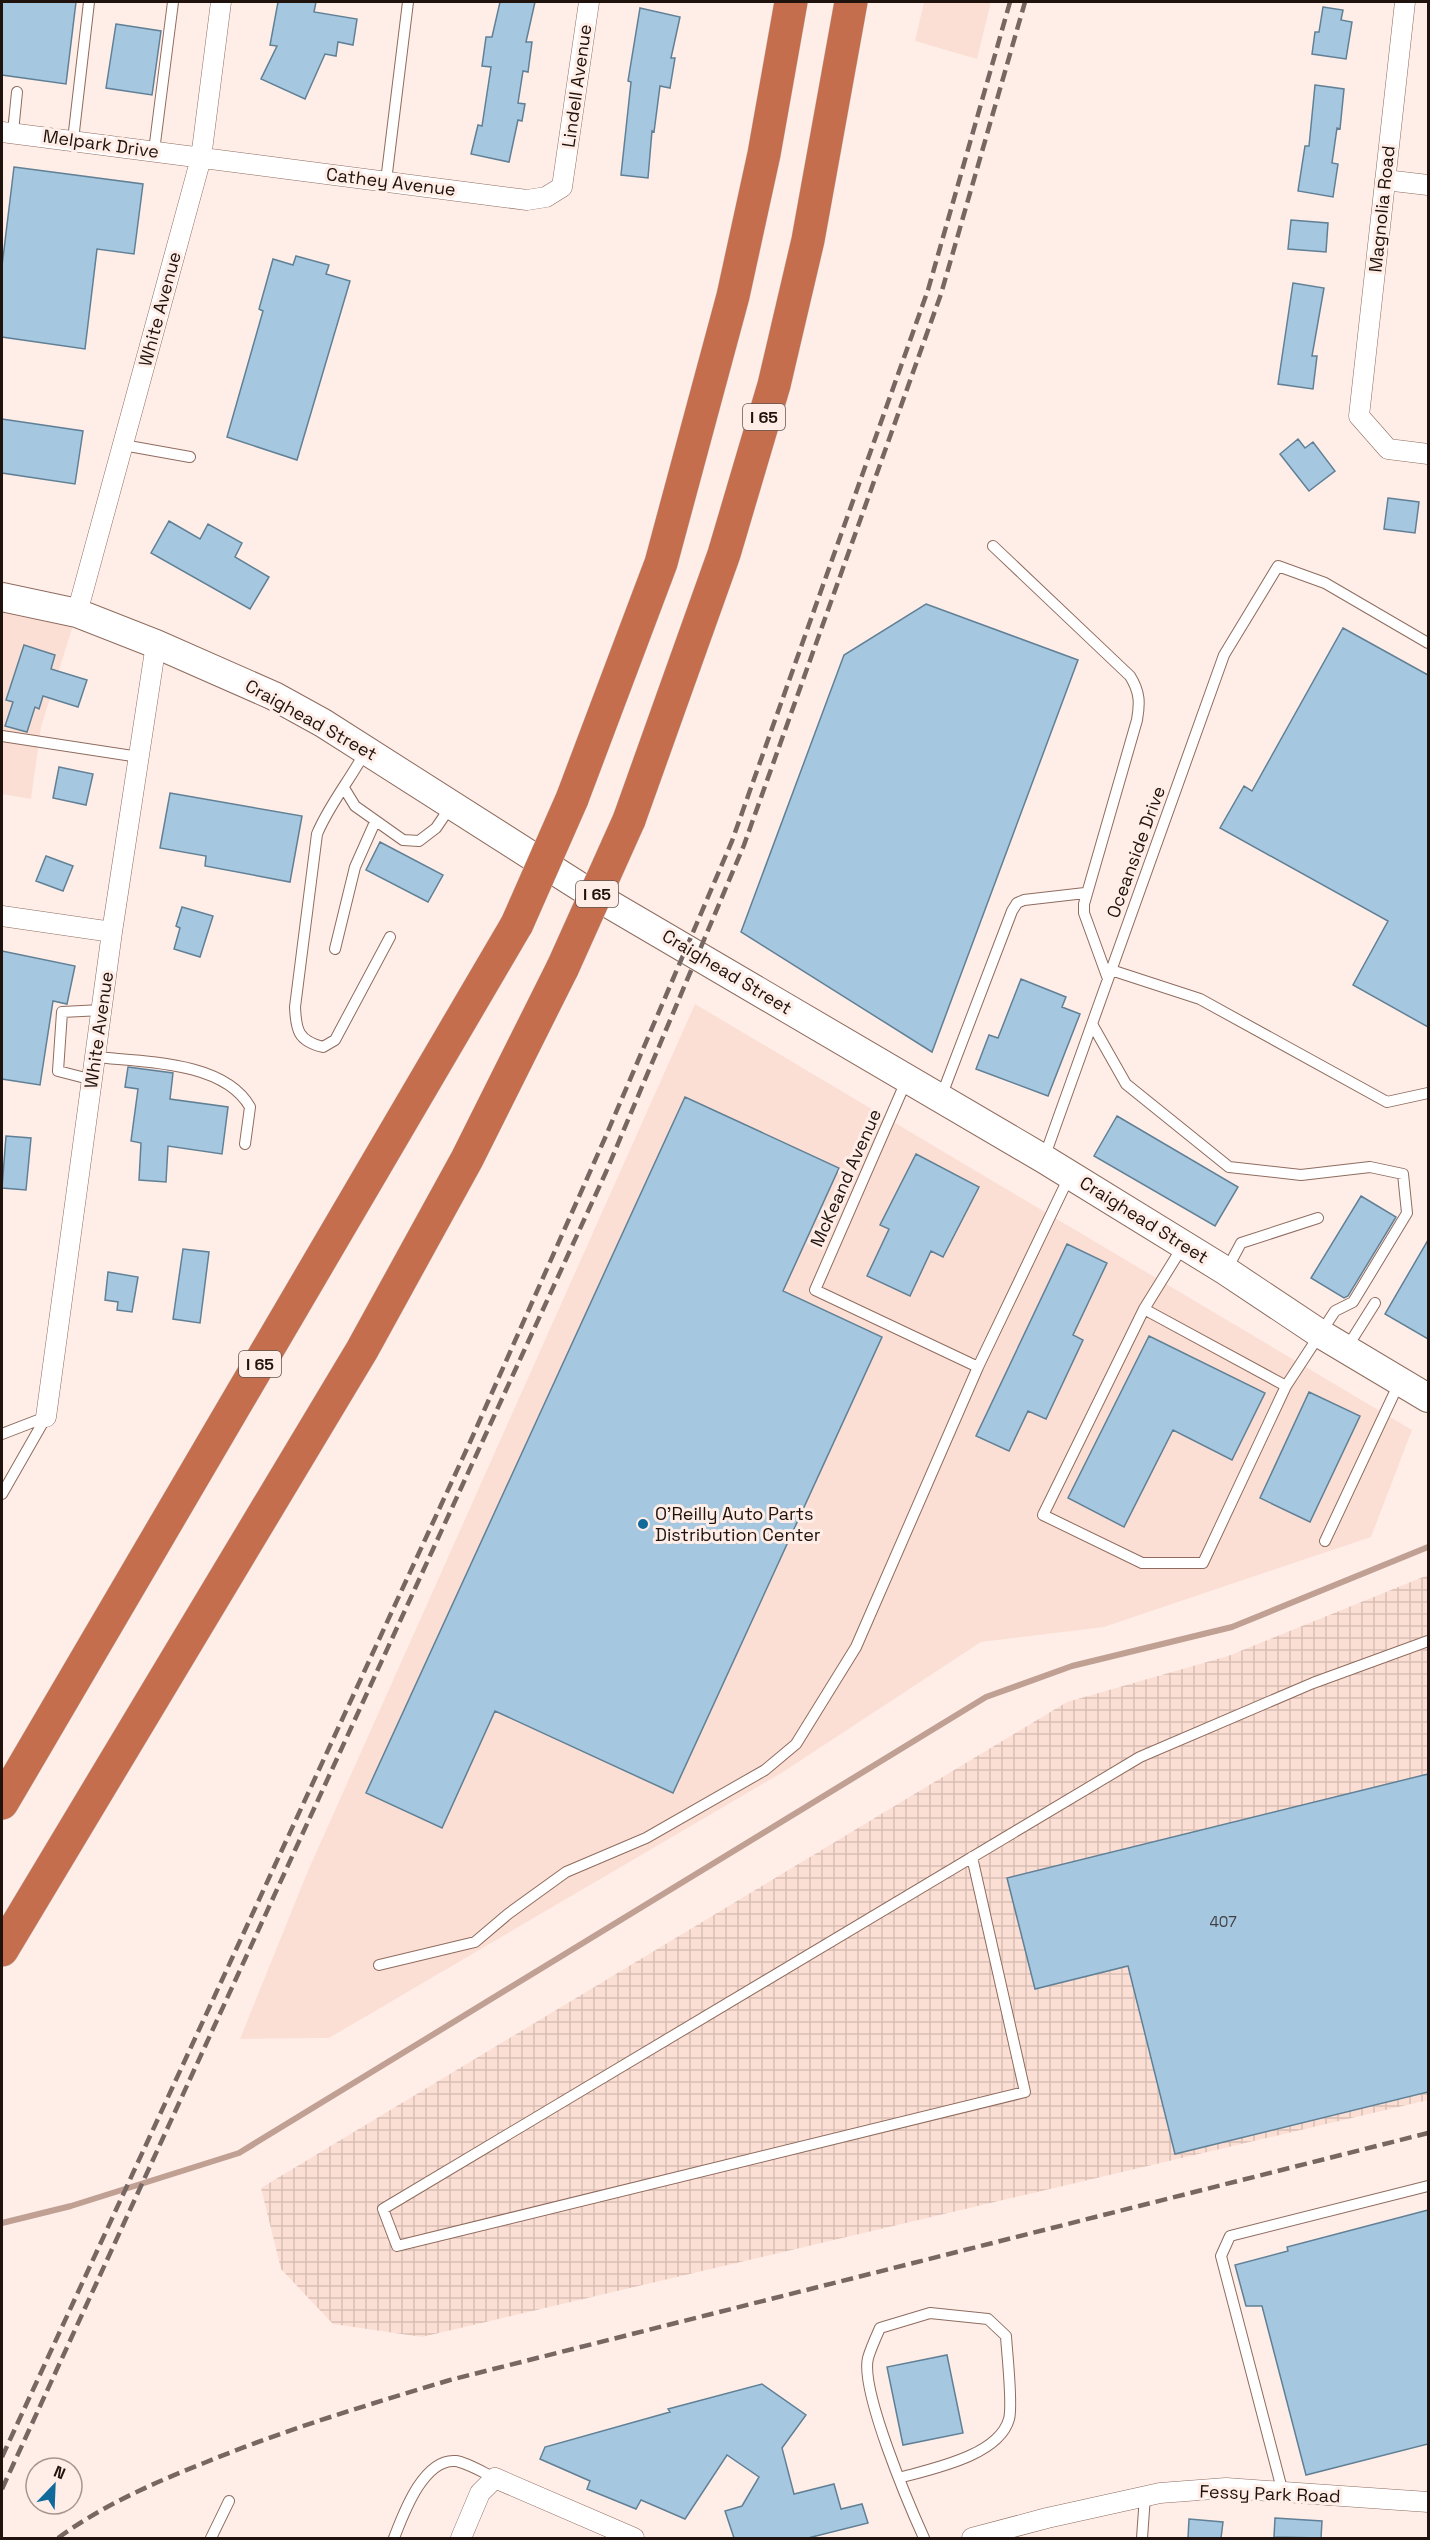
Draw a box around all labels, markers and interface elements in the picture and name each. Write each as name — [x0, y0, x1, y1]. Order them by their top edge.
street label: Lindell Avenue — [556, 23, 597, 149]
street label: Melpark Drive — [42, 124, 161, 163]
street label: Magnolia Road — [1363, 144, 1400, 273]
street label: Cathey Avenue — [325, 162, 457, 201]
street label: White Avenue — [133, 249, 186, 369]
road number: I 65 — [743, 404, 785, 430]
street label: Craighead Street — [241, 674, 381, 765]
street label: Oceanside Drive — [1101, 783, 1170, 921]
road number: I 65 — [576, 881, 618, 907]
street label: Craighead Street — [658, 924, 796, 1019]
street label: White Avenue — [79, 970, 118, 1090]
street label: McKeand Avenue — [805, 1105, 886, 1250]
street label: Craighead Street — [1076, 1171, 1213, 1268]
road number: I 65 — [239, 1351, 281, 1377]
place label: O'Reilly Auto Parts Distribution Center — [655, 1502, 821, 1546]
marker: O'Reilly Auto Parts Distribution Center — [636, 1517, 650, 1531]
house number: 407 — [1209, 1912, 1237, 1931]
north arrow — [24, 2456, 84, 2516]
text: N — [51, 2461, 69, 2484]
street label: Fessy Park Road — [1199, 2480, 1341, 2507]

